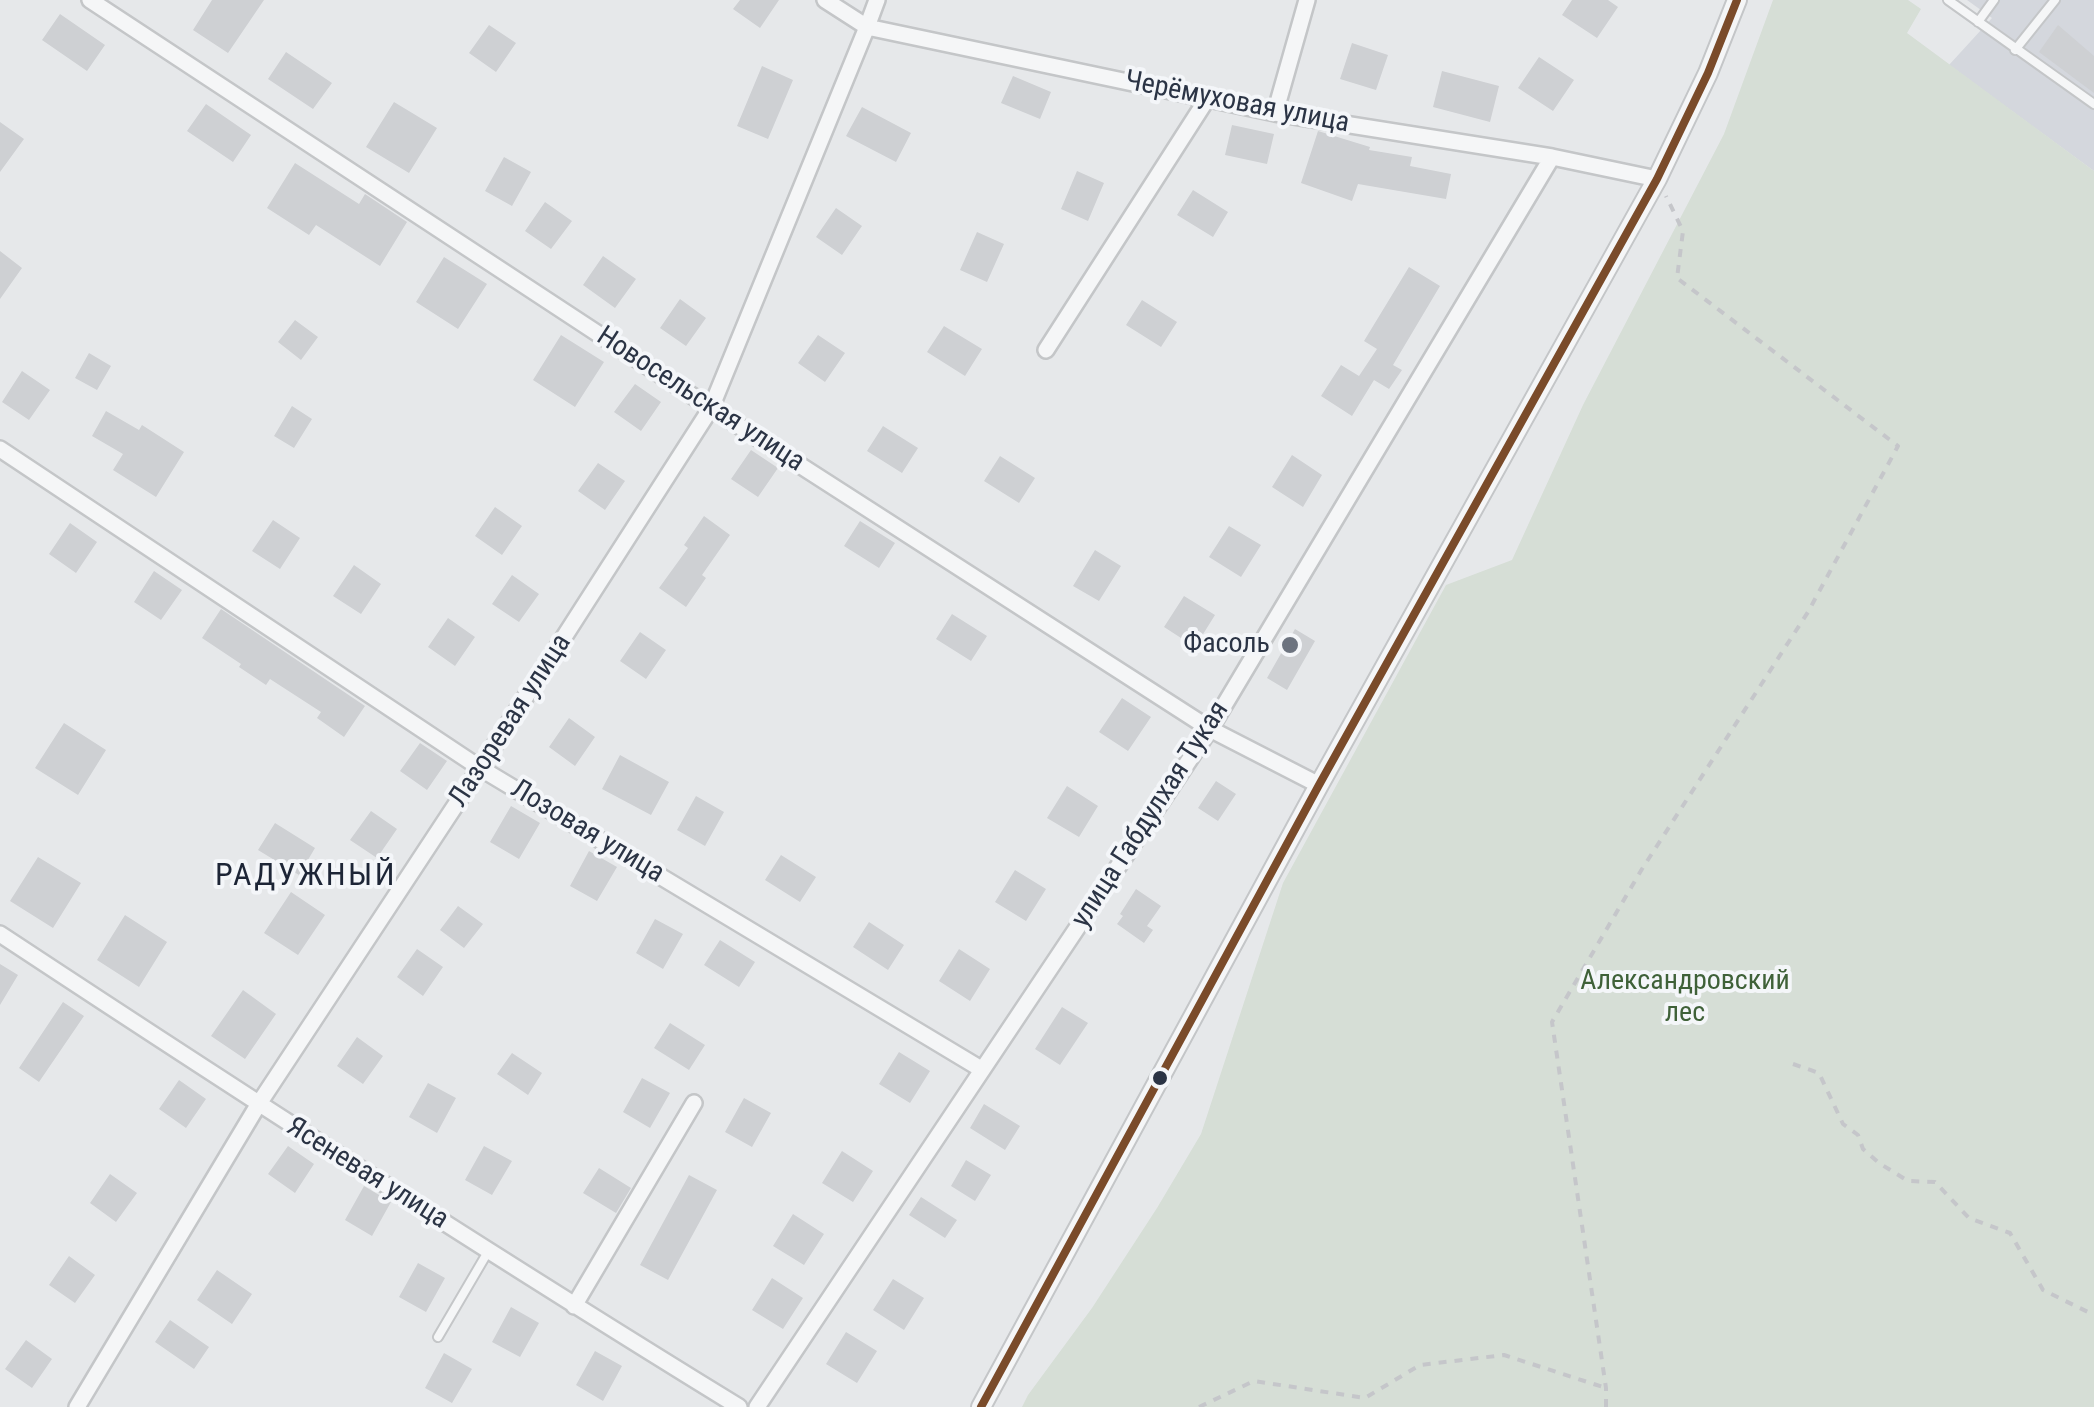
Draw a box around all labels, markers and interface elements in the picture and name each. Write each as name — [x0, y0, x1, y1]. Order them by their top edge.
street label: Черёмуховая улица — [1122, 65, 1352, 141]
street label: Новосельская улица — [590, 320, 810, 480]
street label: Лазоревая улица — [443, 628, 579, 814]
place label: Фасоль — [1183, 628, 1270, 662]
marker: Фасоль — [1279, 634, 1301, 656]
street label: улица Габдулхая Тукая — [1065, 695, 1237, 935]
street label: Лозовая улица — [504, 773, 670, 891]
district label: РАДУЖНЫЙ — [215, 858, 397, 896]
park label: Александровский лес — [1580, 965, 1790, 1031]
unlabelled marker — [1150, 1068, 1170, 1088]
street label: Ясеневая улица — [280, 1111, 454, 1237]

